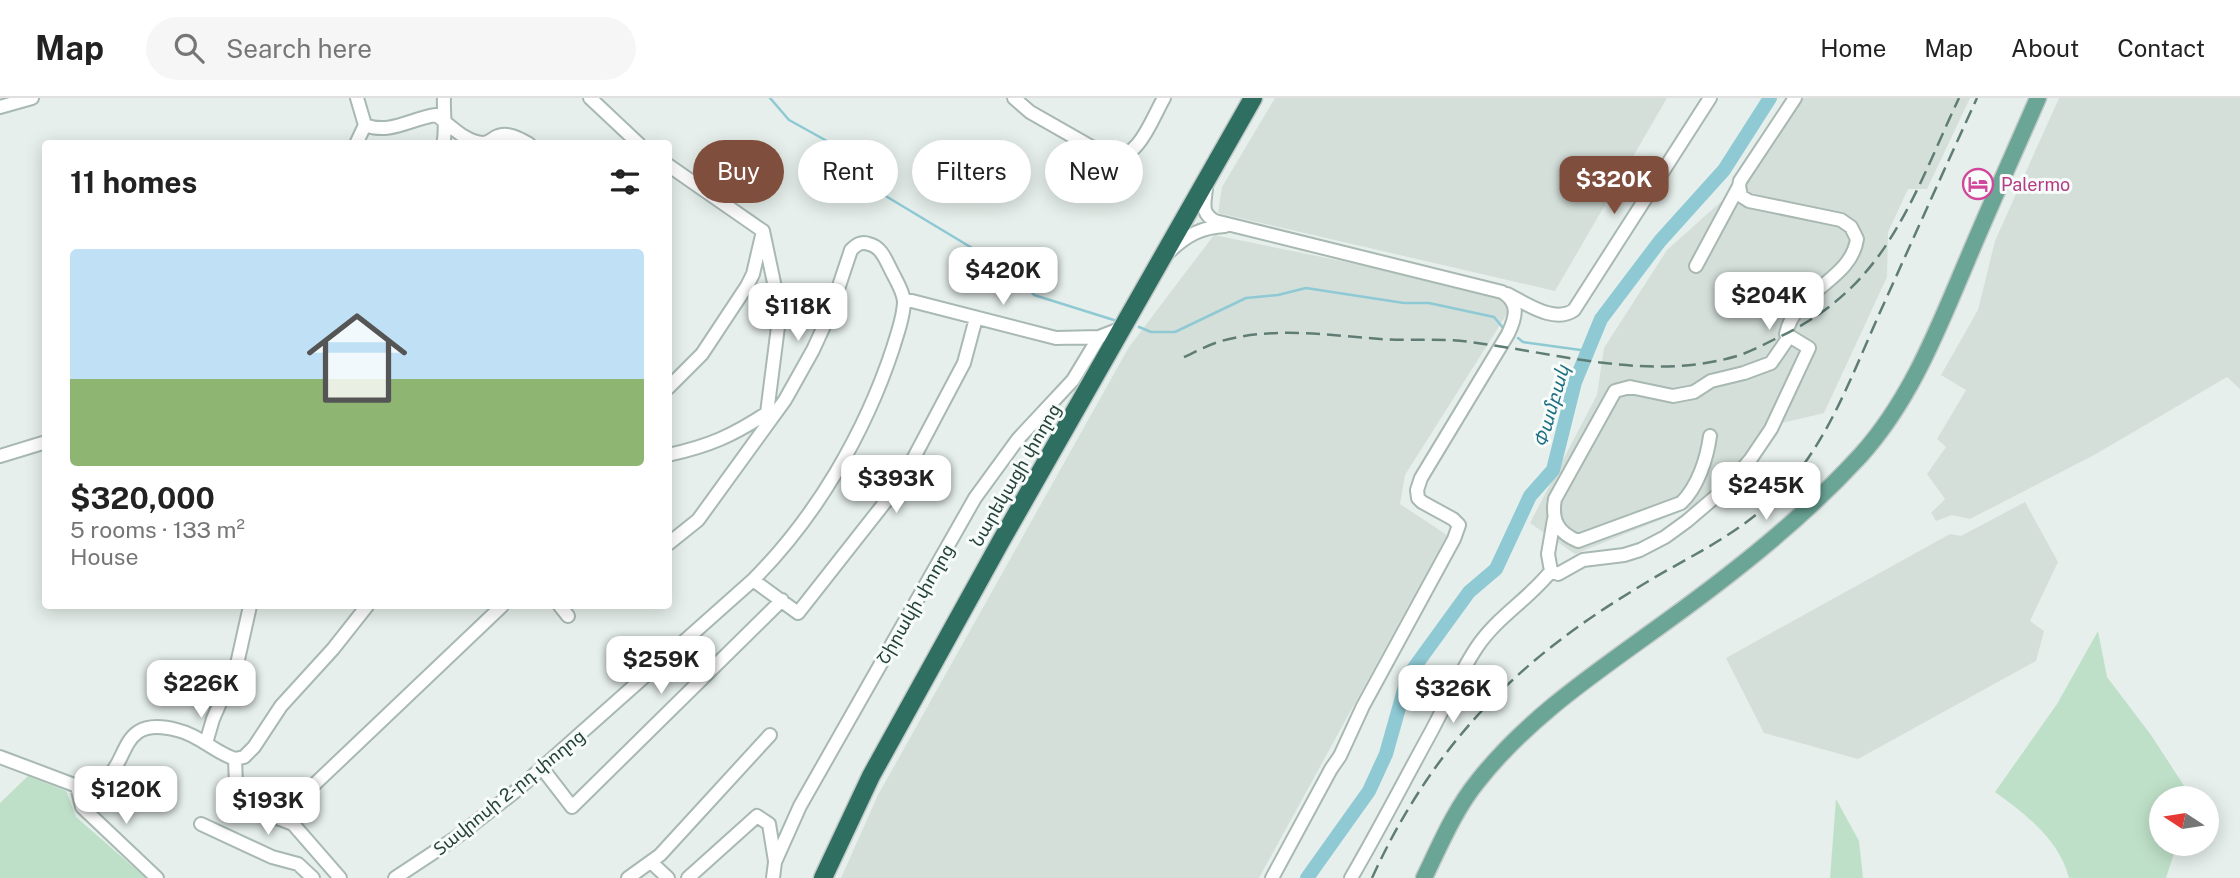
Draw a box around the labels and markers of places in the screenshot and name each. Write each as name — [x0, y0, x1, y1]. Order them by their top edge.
pin: $320K — [1565, 156, 1663, 216]
hotel icon: Palermo — [1961, 167, 1995, 201]
place label: Palermo — [2001, 174, 2070, 195]
pin: $420K — [954, 248, 1052, 307]
pin: $204K — [1720, 272, 1818, 332]
pin: $118K — [749, 284, 847, 343]
pin: $393K — [847, 456, 945, 515]
pin: $245K — [1717, 462, 1815, 522]
pin: $259K — [612, 636, 710, 696]
pin: $226K — [152, 660, 250, 720]
pin: $326K — [1404, 666, 1502, 725]
pin: $120K — [77, 766, 175, 826]
pin: $193K — [219, 778, 317, 837]

